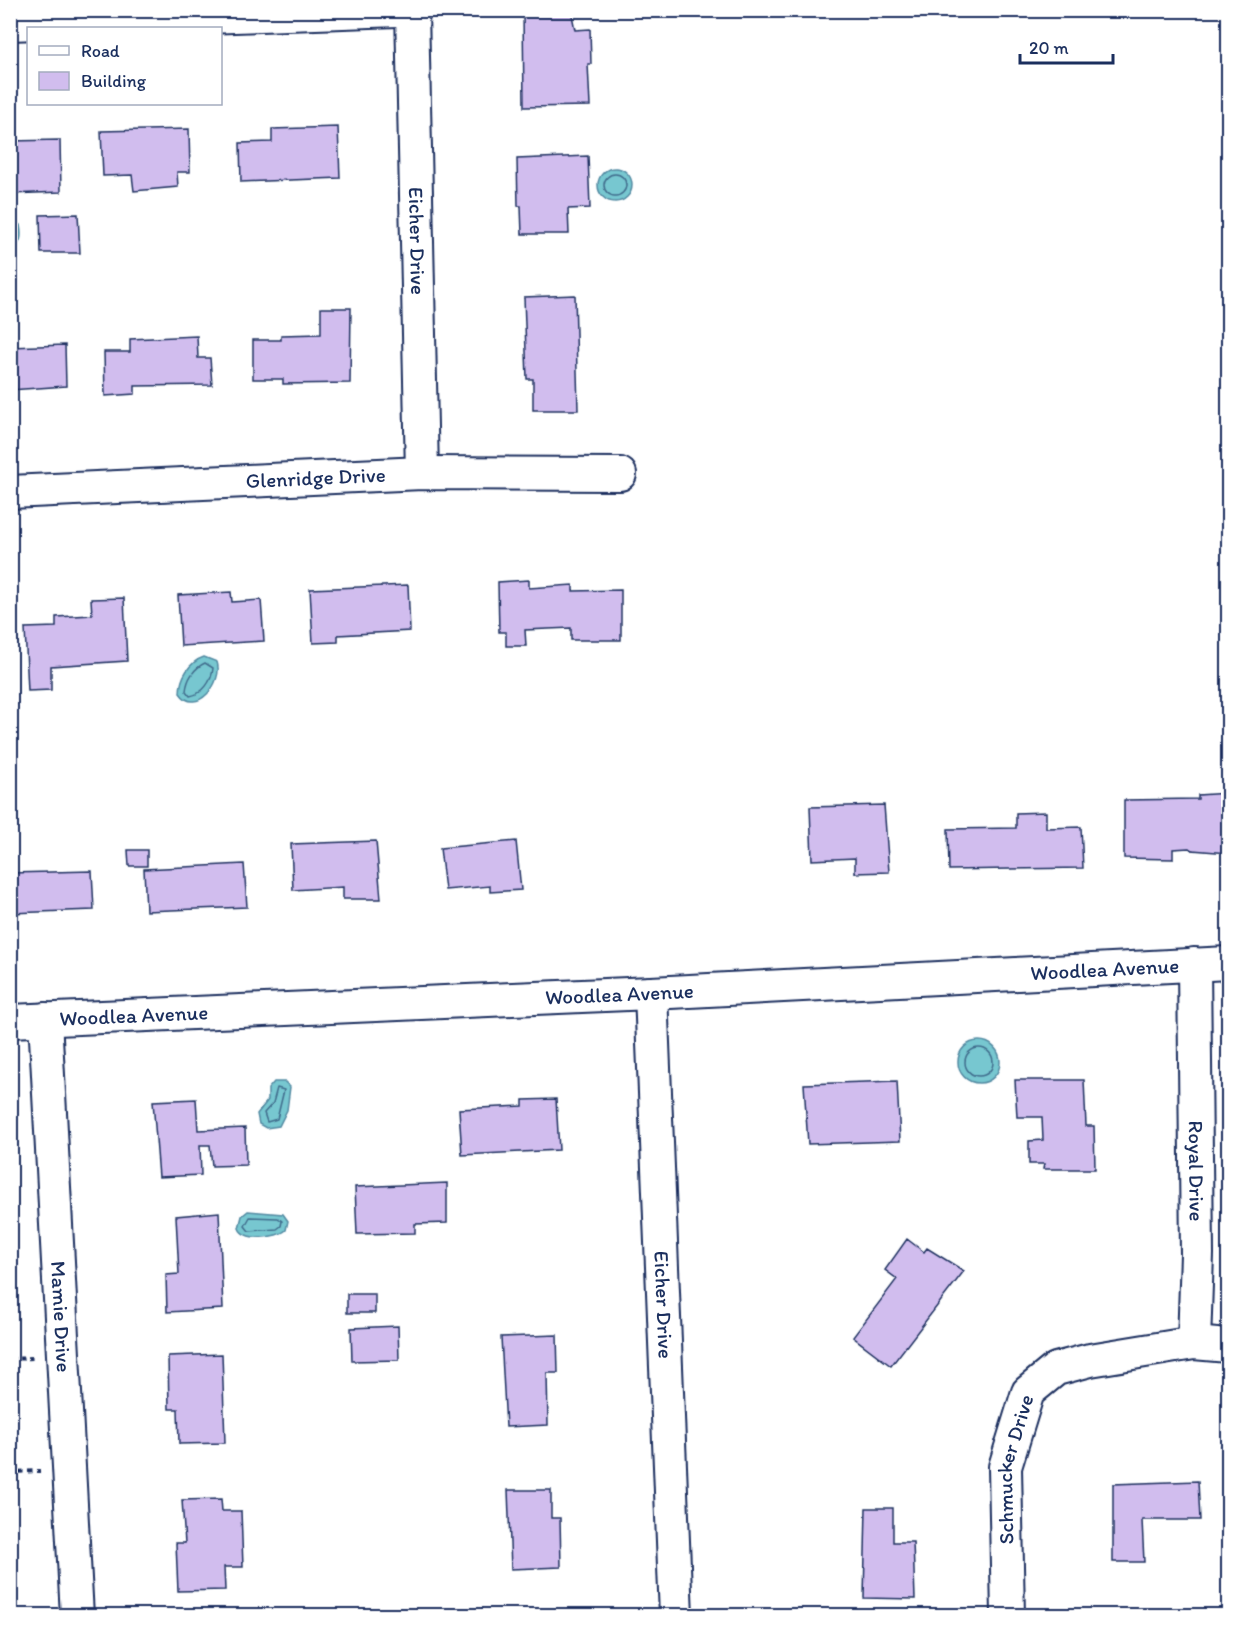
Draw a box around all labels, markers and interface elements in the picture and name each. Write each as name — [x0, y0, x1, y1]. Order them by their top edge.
legend — [27, 27, 222, 105]
scale bar — [1020, 27, 1113, 65]
text: 20 m — [1029, 37, 1069, 59]
text: Road — [81, 40, 120, 62]
text: Building — [81, 70, 147, 92]
street label: Eicher Drive — [404, 187, 431, 295]
street label: Glenridge Drive — [245, 462, 386, 493]
street label: Woodlea Avenue — [1030, 953, 1180, 985]
street label: Woodlea Avenue — [545, 978, 694, 1010]
street label: Woodlea Avenue — [59, 999, 209, 1031]
street label: Royal Drive — [1184, 1120, 1210, 1222]
street label: Eicher Drive — [649, 1250, 679, 1359]
street label: Mamie Drive — [46, 1260, 77, 1373]
street label: Schmucker Drive — [992, 1391, 1039, 1545]

